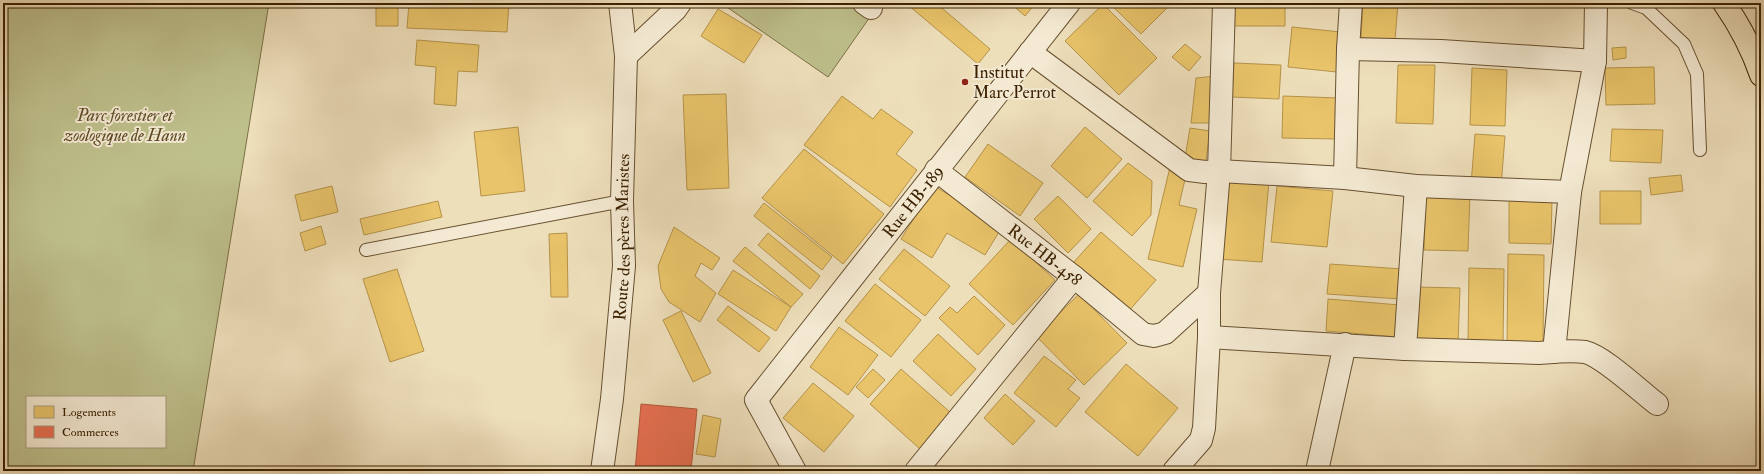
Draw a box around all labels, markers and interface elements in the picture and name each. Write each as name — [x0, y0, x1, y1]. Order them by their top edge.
place label: Institut Marc Perrot — [973, 62, 1056, 103]
marker: Institut Marc Perrot — [960, 77, 970, 87]
park label: Parc forestier et zoologique de Hann — [63, 105, 186, 146]
street label: Route des pères Maristes — [609, 153, 635, 321]
street label: Rue HB-189 — [878, 161, 948, 242]
street label: Rue HB-458 — [1004, 219, 1087, 290]
legend — [26, 396, 166, 448]
text: Logements — [62, 405, 116, 420]
text: Commerces — [62, 425, 119, 440]

